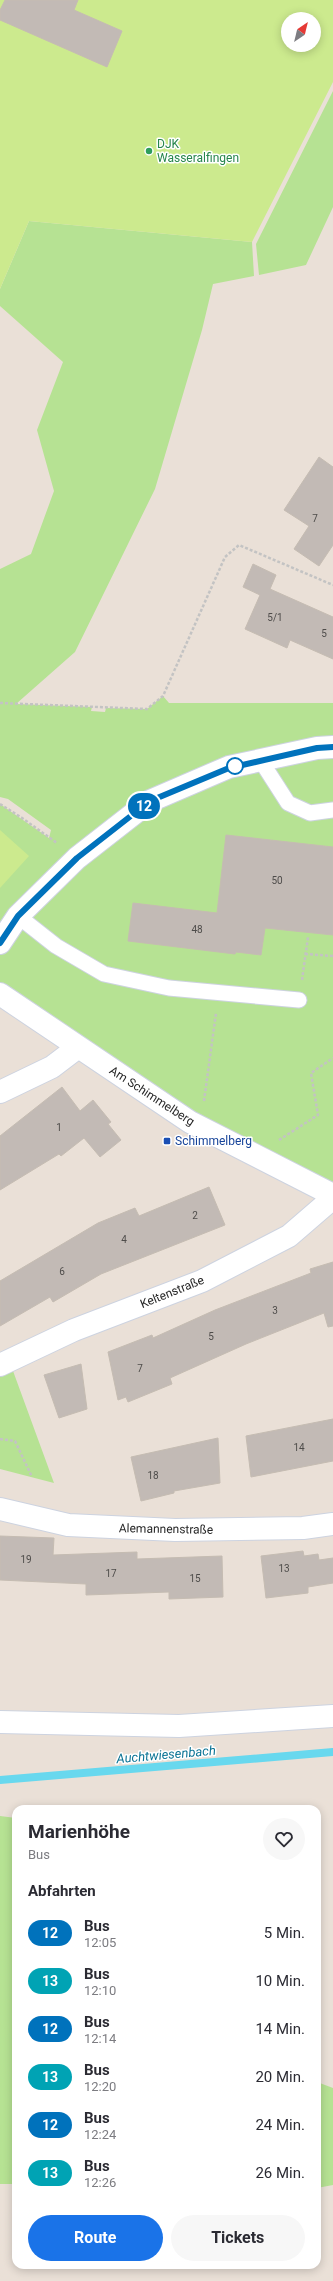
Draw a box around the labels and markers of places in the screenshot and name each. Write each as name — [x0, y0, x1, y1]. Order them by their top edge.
place label: DJK Wasseralfingen — [157, 137, 239, 165]
marker: DJK Wasseralfingen — [144, 146, 154, 156]
unlabelled marker — [226, 757, 244, 775]
place label: Schimmelberg — [175, 1134, 252, 1148]
marker: Schimmelberg — [162, 1136, 172, 1146]

